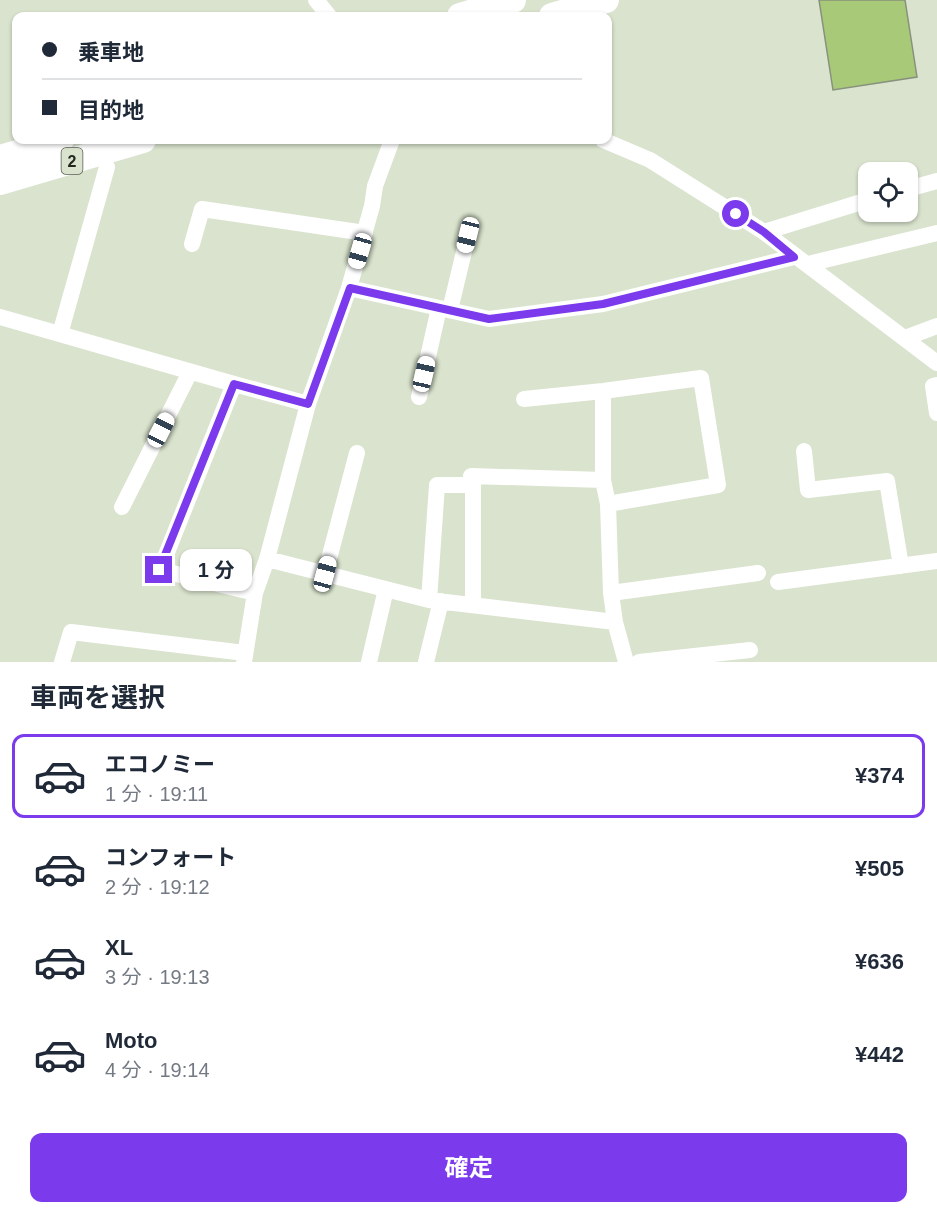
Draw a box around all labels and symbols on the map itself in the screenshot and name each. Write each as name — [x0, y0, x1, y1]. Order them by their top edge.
road number: 2 — [62, 148, 82, 174]
route start — [722, 200, 749, 227]
car — [455, 215, 481, 255]
car — [346, 231, 374, 271]
car — [411, 354, 437, 394]
car — [145, 410, 177, 450]
callout: 1 分 — [180, 549, 252, 591]
car — [312, 554, 338, 594]
route end — [145, 556, 172, 583]

